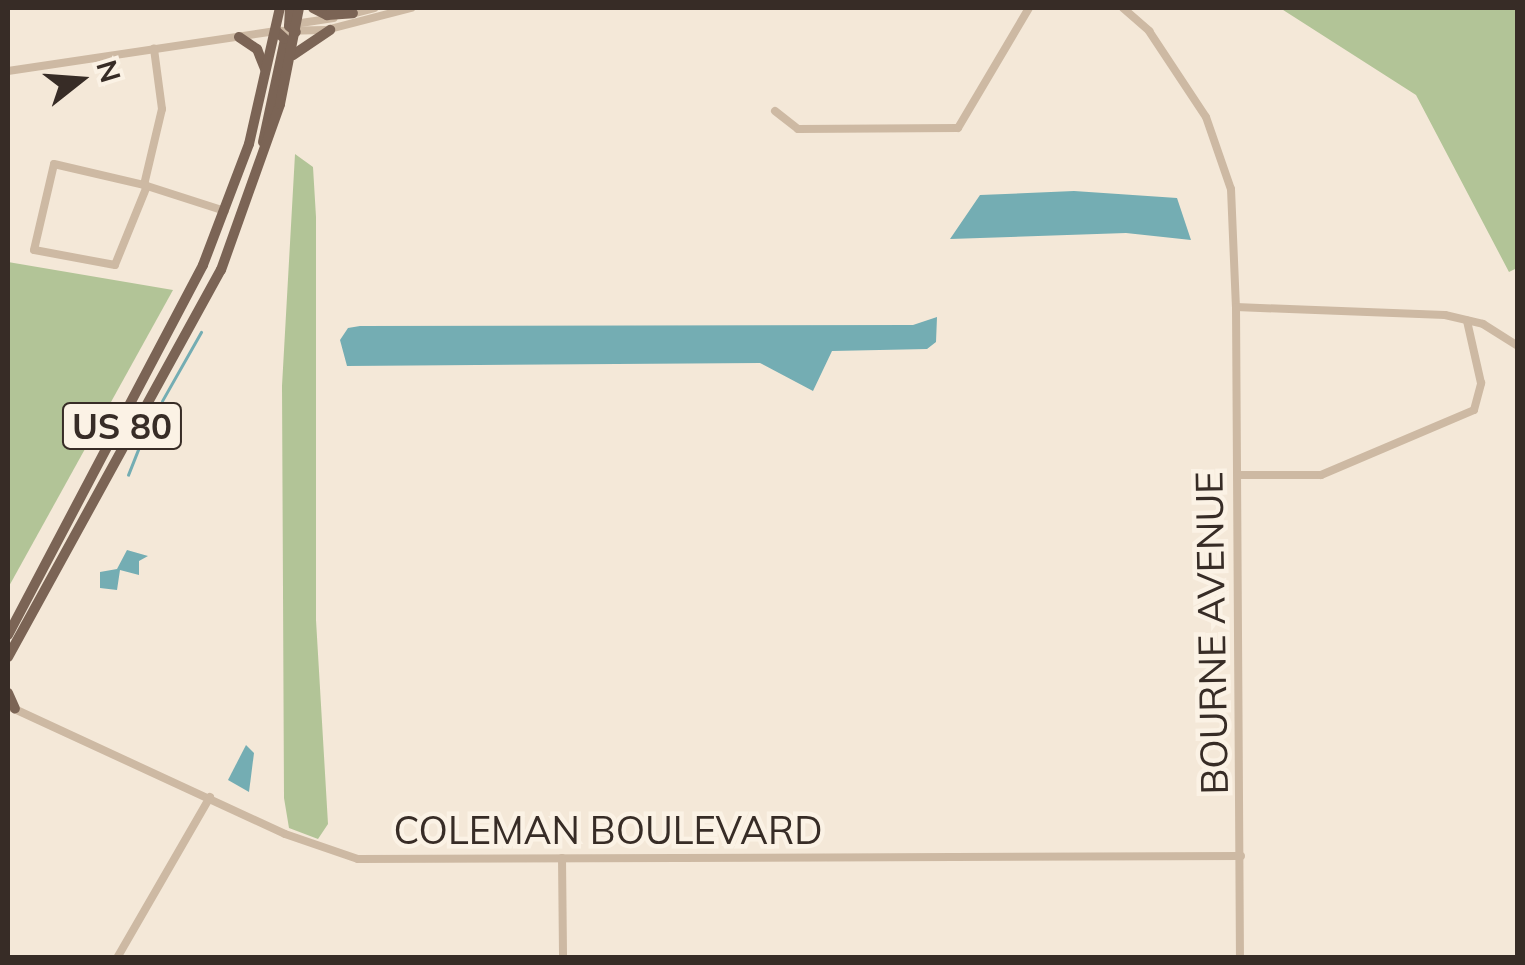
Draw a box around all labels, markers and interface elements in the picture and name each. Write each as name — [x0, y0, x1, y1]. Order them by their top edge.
north arrow — [30, 30, 130, 130]
text: N — [89, 56, 129, 86]
road number: US 80 — [59, 396, 184, 456]
street label: BOURNE AVENUE — [1186, 471, 1238, 795]
street label: COLEMAN BOULEVARD — [393, 808, 823, 854]

